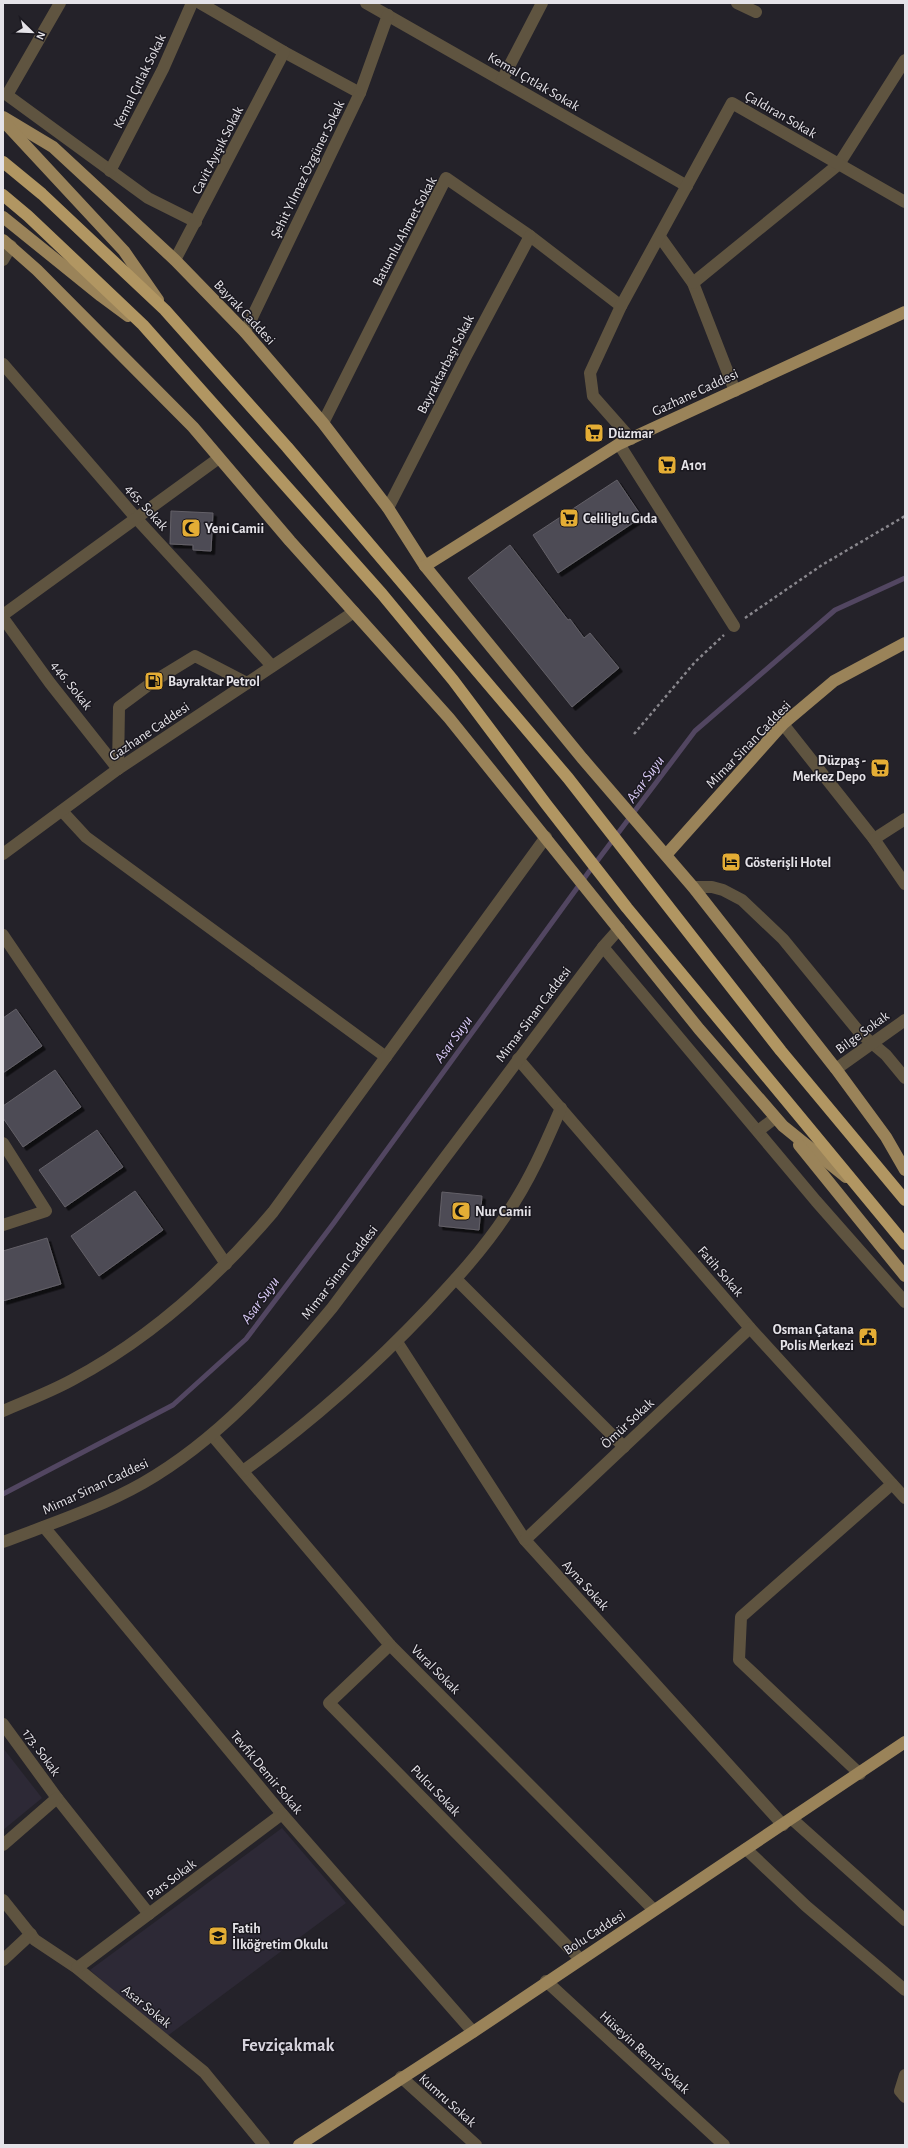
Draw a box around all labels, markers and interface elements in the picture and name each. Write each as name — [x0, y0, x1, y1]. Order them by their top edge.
north arrow — [12, 12, 52, 52]
text: N — [34, 30, 47, 41]
street label: Kemal Çıtlak Sokak — [111, 31, 169, 131]
street label: Kemal Çıtlak Sokak — [485, 50, 582, 114]
street label: Çaldıran Sokak — [742, 89, 819, 141]
street label: Şehit Yılmaz Özgüner Sokak — [266, 97, 348, 240]
street label: Cavit Ayışık Sokak — [190, 104, 246, 197]
street label: Batumlu Ahmet Sokak — [370, 174, 440, 288]
street label: Bayrak Caddesi — [211, 278, 278, 348]
street label: Bayraktarbaşı Sokak — [415, 312, 477, 416]
street label: Gazhane Caddesi — [650, 367, 741, 419]
supermarket icon: Düzmar — [583, 422, 605, 444]
place label: Düzmar — [608, 427, 653, 441]
supermarket icon: A101 — [656, 454, 678, 476]
place label: A101 — [681, 459, 707, 473]
street label: 465. Sokak — [122, 482, 171, 534]
supermarket icon: Celiliglu Gıda — [558, 507, 580, 529]
place label: Celiliglu Gıda — [583, 512, 658, 526]
mosque icon: Yeni Camii — [180, 517, 202, 539]
place label: Yeni Camii — [205, 522, 264, 536]
street label: 446. Sokak — [48, 659, 95, 713]
fuel station icon: Bayraktar Petrol — [143, 670, 165, 692]
place label: Bayraktar Petrol — [168, 675, 260, 689]
street label: Mimar Sinan Caddesi — [704, 698, 794, 791]
street label: Gazhane Caddesi — [107, 700, 192, 764]
water label: Asar Suyu — [623, 753, 667, 806]
place label: Düzpaş - Merkez Depo — [792, 754, 866, 784]
supermarket icon: Düzpaş - Merkez Depo — [869, 757, 891, 779]
hotel icon: Gösterişli Hotel — [720, 851, 742, 873]
place label: Gösterişli Hotel — [745, 856, 831, 870]
street label: Mimar Sinan Caddesi — [494, 964, 574, 1065]
street label: Bilge Sokak — [833, 1009, 892, 1057]
water label: Asar Suyu — [431, 1013, 475, 1066]
mosque icon: Nur Camii — [450, 1200, 472, 1222]
place label: Nur Camii — [475, 1205, 531, 1219]
street label: Mimar Sinan Caddesi — [299, 1223, 381, 1322]
street label: Fatih Sokak — [695, 1244, 746, 1300]
water label: Asar Suyu — [238, 1274, 282, 1327]
place label: Osman Çatana Polis Merkezi — [773, 1323, 854, 1353]
public building icon: Osman Çatana Polis Merkezi — [857, 1326, 879, 1348]
street label: Ömür Sokak — [597, 1393, 657, 1451]
street label: Mimar Sinan Caddesi — [40, 1456, 151, 1518]
street label: Ayna Sokak — [559, 1558, 612, 1614]
street label: Vural Sokak — [408, 1642, 463, 1697]
street label: 173. Sokak — [20, 1727, 63, 1779]
street label: Tevfik Demir Sokak — [227, 1728, 305, 1817]
street label: Pulcu Sokak — [408, 1763, 463, 1819]
street label: Pars Sokak — [144, 1857, 199, 1903]
street label: Bolu Caddesi — [561, 1908, 628, 1958]
place label: Fatih İlköğretim Okulu — [232, 1922, 329, 1952]
school or university icon: Fatih İlköğretim Okulu — [207, 1925, 229, 1947]
street label: Asar Sokak — [119, 1983, 174, 2031]
street label: Hüseyin Remzi Sokak — [597, 2009, 692, 2097]
district label: Fevziçakmak — [242, 2037, 335, 2055]
street label: Kumru Sokak — [416, 2072, 479, 2130]

